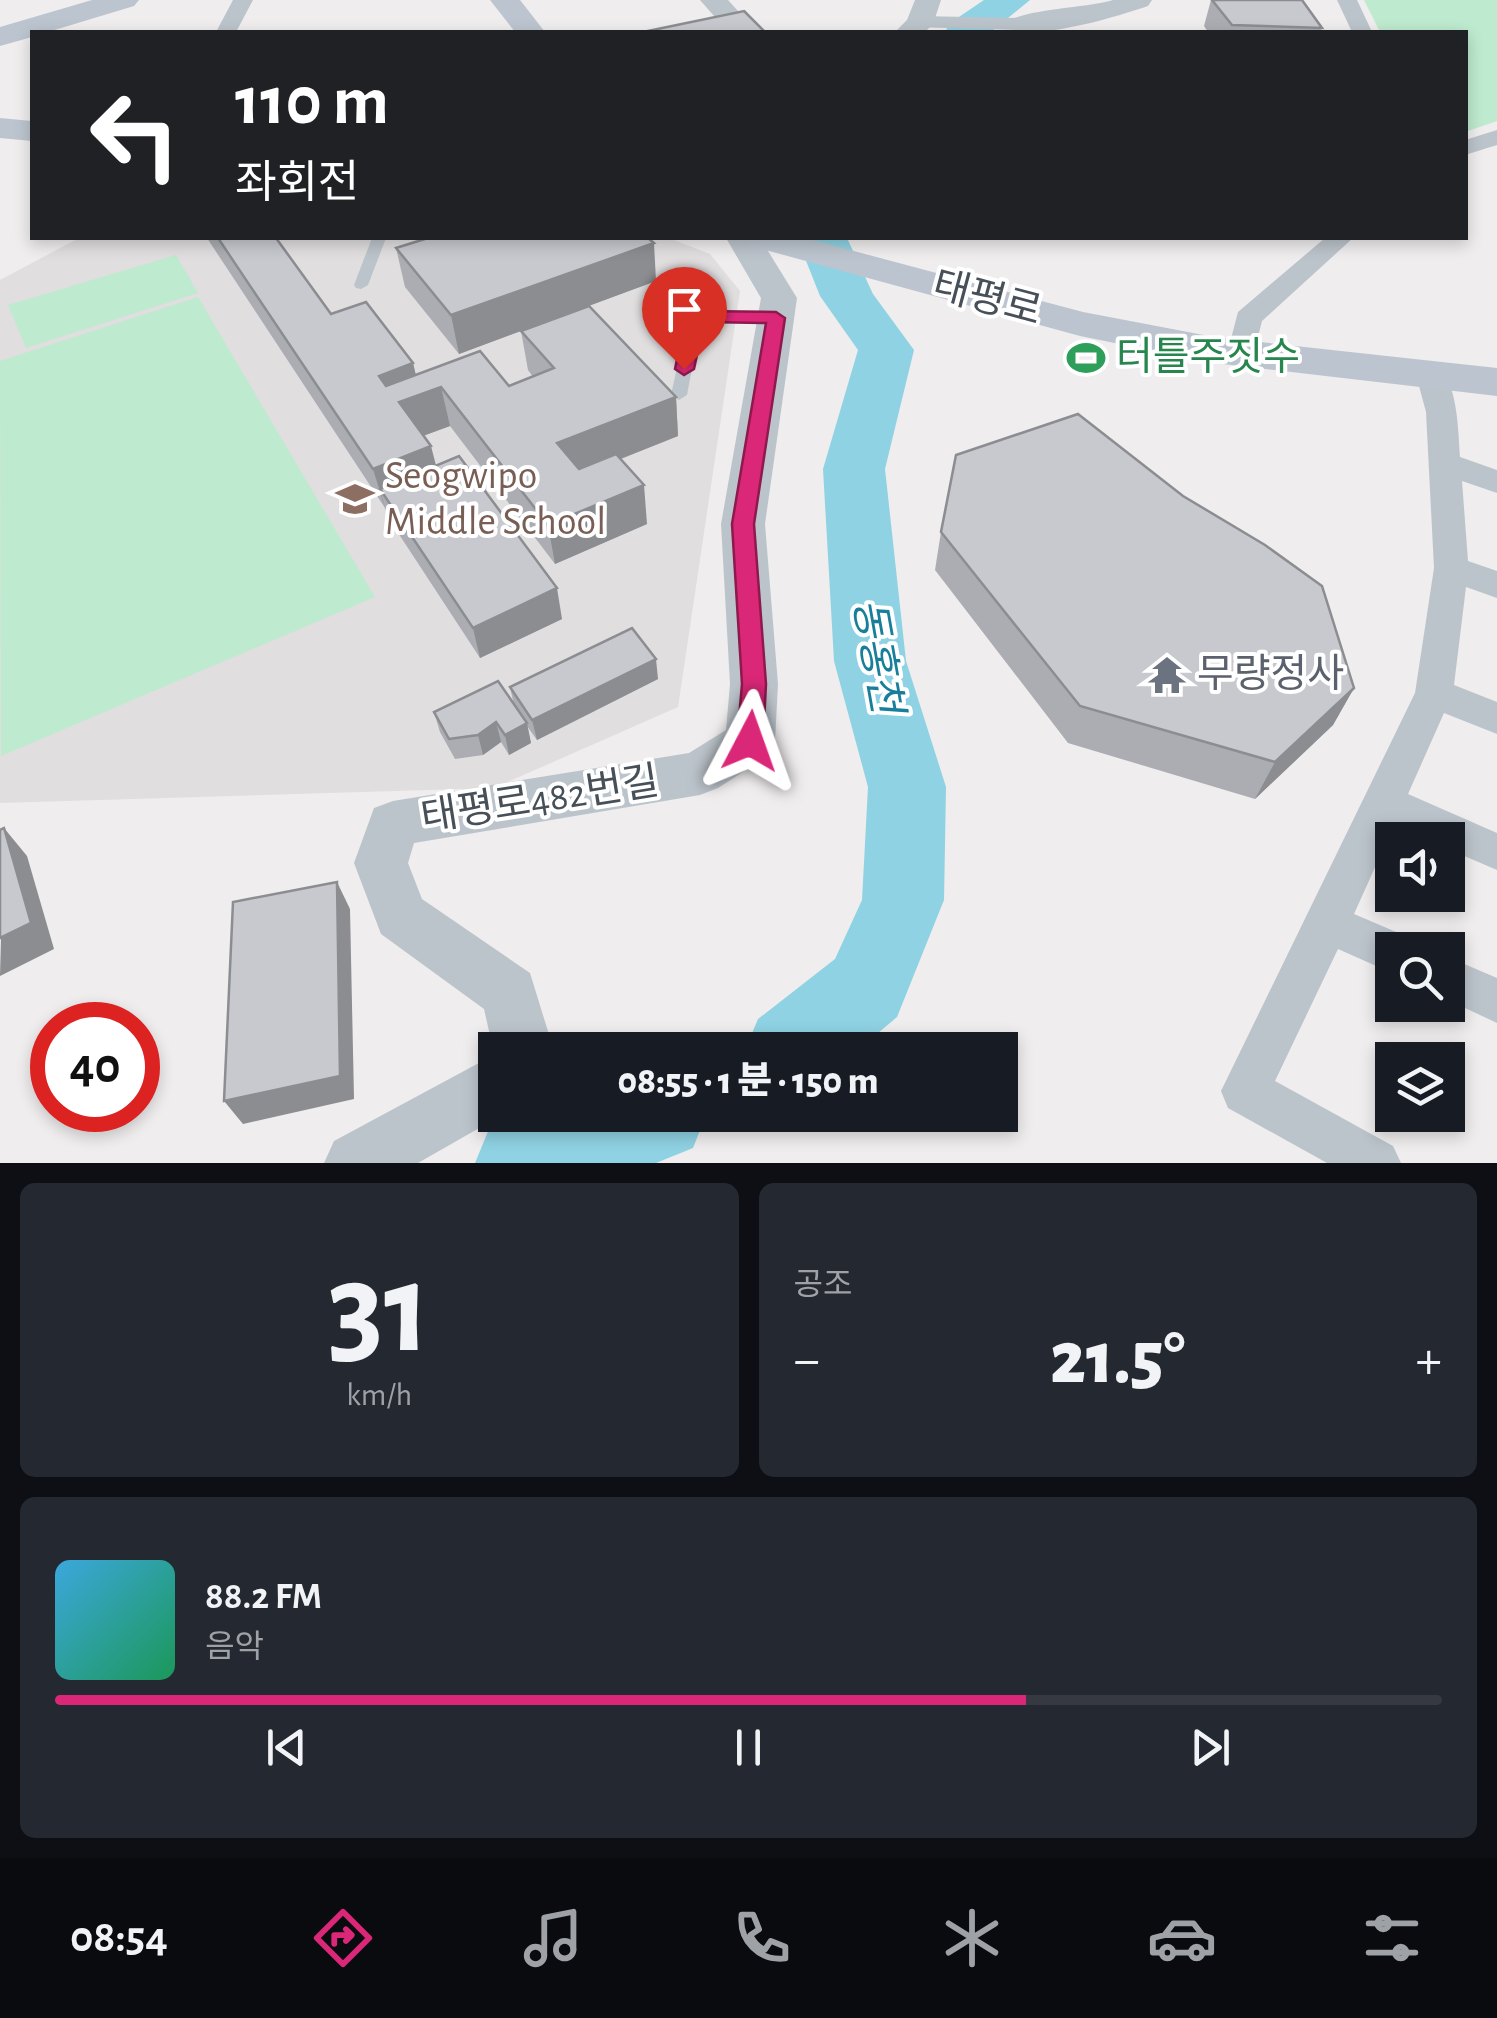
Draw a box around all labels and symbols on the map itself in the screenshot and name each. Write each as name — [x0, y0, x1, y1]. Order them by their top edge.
street label: 태평로 — [929, 263, 1046, 333]
pin — [642, 267, 727, 370]
place label: 터틀주짓수 — [1116, 336, 1300, 378]
sports icon: 터틀주짓수 — [1065, 337, 1107, 379]
place label: Seogwipo Middle School — [385, 456, 606, 542]
school or university icon: Seogwipo Middle School — [334, 478, 376, 520]
water label: 동홍천 — [846, 595, 910, 721]
place label: 무량정사 — [1197, 653, 1344, 695]
temple icon: 무량정사 — [1146, 654, 1188, 696]
position arrow — [698, 689, 802, 793]
street label: 태평로482번길 — [418, 759, 662, 839]
speed limit sign: 40 — [30, 1002, 160, 1132]

